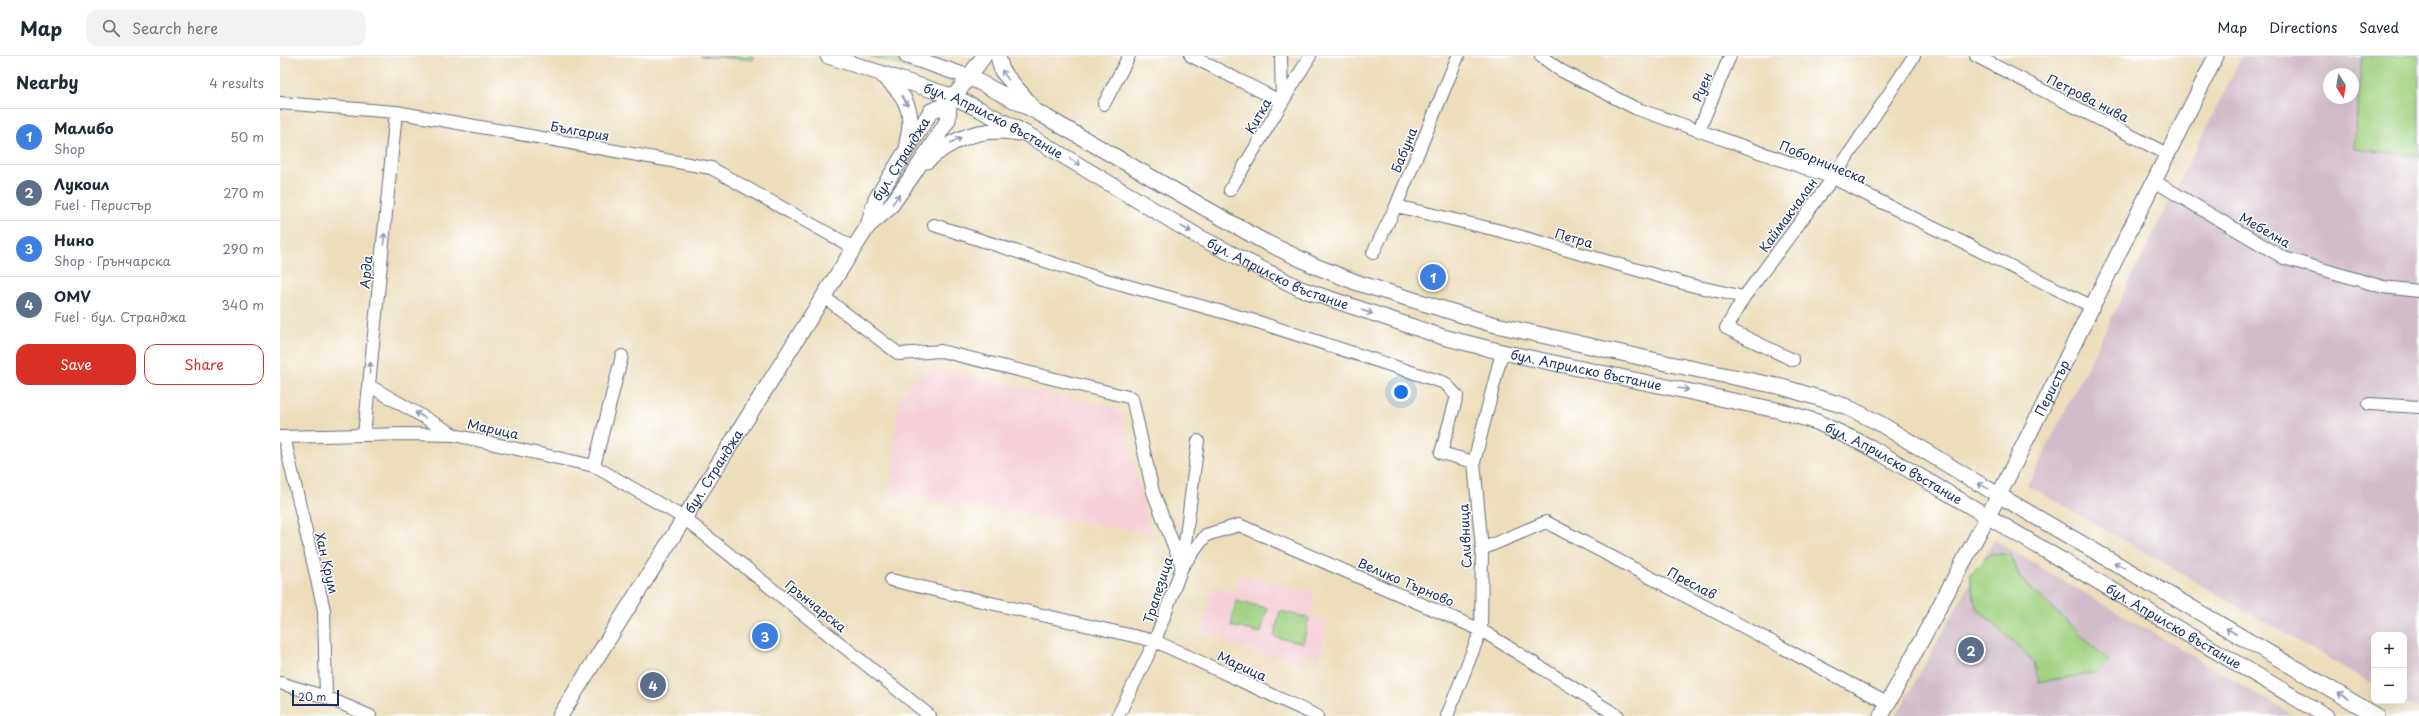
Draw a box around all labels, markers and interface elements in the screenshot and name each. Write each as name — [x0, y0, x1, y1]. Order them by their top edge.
search box — [86, 10, 366, 46]
text: Map — [20, 14, 62, 42]
text: Search here — [132, 16, 218, 39]
icon: search — [100, 17, 122, 39]
text: Map — [2217, 17, 2247, 38]
text: Directions — [2269, 17, 2337, 38]
text: Saved — [2359, 17, 2399, 38]
north arrow — [2323, 68, 2359, 104]
text: Nearby — [16, 69, 78, 95]
street label: Руен — [1687, 69, 1716, 105]
street label: Петрова нива — [2044, 69, 2133, 127]
one-way arrow — [1001, 70, 1009, 81]
text: 4 results — [210, 73, 264, 92]
street label: бул. Априлско въстание — [921, 78, 1067, 163]
street label: Китка — [1240, 94, 1276, 137]
one-way arrow — [901, 95, 909, 107]
street label: бул. Странджа — [867, 113, 934, 204]
text: Малибо — [54, 116, 114, 139]
street label: България — [549, 116, 611, 145]
street label: Бабуна — [1386, 123, 1422, 175]
text: 1 — [26, 127, 32, 146]
text: 50 m — [230, 127, 264, 146]
street label: Поборническа — [1777, 135, 1871, 188]
one-way arrow — [950, 136, 962, 144]
text: Shop — [54, 139, 85, 158]
one-way arrow — [1069, 158, 1081, 166]
text: Лукоил — [54, 172, 109, 195]
street label: Каймакчалан — [1754, 174, 1821, 256]
text: 2 — [24, 183, 34, 202]
text: 270 m — [223, 183, 264, 202]
one-way arrow — [892, 193, 900, 204]
text: Fuel · Перистър — [54, 195, 152, 214]
street label: Мебелна — [2236, 207, 2295, 252]
street label: Петра — [1553, 223, 1596, 252]
one-way arrow — [1180, 226, 1192, 234]
text: Нино — [54, 228, 94, 251]
one-way arrow — [380, 233, 387, 246]
street label: бул. Априлско въстание — [1204, 233, 1351, 313]
text: 3 — [25, 239, 33, 258]
text: 290 m — [223, 239, 264, 258]
text: Shop · Грънчарска — [54, 251, 171, 270]
street label: Арда — [354, 253, 377, 290]
pin: 1 — [1420, 262, 1446, 292]
text: OMV — [54, 284, 91, 307]
text: 4 — [25, 295, 33, 314]
text: 340 m — [221, 295, 264, 314]
text: Fuel · бул. Странджа — [54, 307, 186, 326]
one-way arrow — [1361, 309, 1374, 316]
button: Save — [16, 344, 136, 385]
button: Share — [144, 344, 264, 385]
street label: бул. Априлско въстание — [1509, 344, 1664, 395]
street label: Перистър — [2030, 356, 2074, 419]
one-way arrow — [366, 362, 373, 375]
your location — [1391, 382, 1411, 402]
one-way arrow — [1677, 386, 1690, 394]
one-way arrow — [414, 411, 426, 419]
street label: Марица — [466, 414, 521, 443]
street label: бул. Априлско въстание — [1822, 417, 1966, 508]
street label: бул. Странджа — [680, 425, 747, 517]
one-way arrow — [1977, 481, 1989, 489]
street label: Сливница — [1453, 502, 1476, 569]
street label: Хан Крум — [311, 530, 344, 596]
street label: Трапезица — [1138, 553, 1177, 626]
street label: Велико Търново — [1355, 553, 1458, 610]
one-way arrow — [2113, 561, 2125, 569]
street label: Преслав — [1664, 562, 1720, 603]
street label: Грънчарска — [782, 575, 852, 637]
street label: бул. Априлско въстание — [2103, 578, 2245, 673]
pin: 3 — [752, 621, 778, 651]
one-way arrow — [2225, 626, 2237, 634]
map controls — [2371, 632, 2407, 704]
button: + — [2371, 632, 2407, 668]
pin: 2 — [1958, 635, 1984, 665]
street label: Марица — [1215, 646, 1271, 686]
button: − — [2371, 668, 2407, 704]
pin: 4 — [640, 670, 666, 700]
scale bar — [292, 688, 339, 707]
text: 20 m — [298, 688, 326, 705]
one-way arrow — [2338, 692, 2350, 700]

